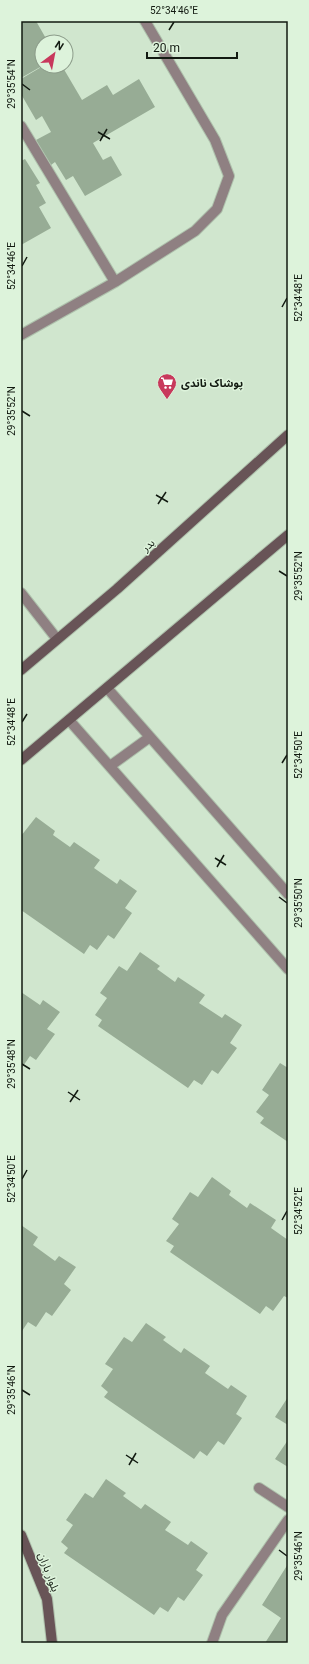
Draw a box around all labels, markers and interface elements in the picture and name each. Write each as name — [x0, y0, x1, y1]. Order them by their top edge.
text: 52°34'46"E — [150, 5, 198, 16]
north arrow — [34, 34, 74, 74]
scale bar — [147, 34, 237, 60]
text: N — [52, 38, 66, 54]
text: 20 m — [153, 41, 180, 55]
text: 29°35'54"N — [6, 59, 17, 109]
text: 52°34'46"E — [6, 242, 17, 290]
text: 52°34'48"E — [293, 274, 304, 322]
supermarket icon: پوشاک ناندی — [156, 372, 178, 400]
place label: پوشاک ناندی — [181, 377, 243, 391]
text: 29°35'52"N — [6, 386, 17, 436]
street label: بدر — [138, 536, 158, 555]
text: 29°35'52"N — [293, 551, 304, 601]
text: 52°34'48"E — [6, 698, 17, 746]
text: 52°34'50"E — [293, 731, 304, 779]
text: 29°35'50"N — [293, 878, 304, 928]
text: 29°35'48"N — [6, 1039, 17, 1089]
text: 52°34'50"E — [6, 1155, 17, 1203]
text: 52°34'52"E — [293, 1187, 304, 1235]
text: 29°35'46"N — [6, 1365, 17, 1415]
text: 29°35'46"N — [293, 1531, 304, 1581]
street label: بلوار باران — [35, 1551, 62, 1594]

